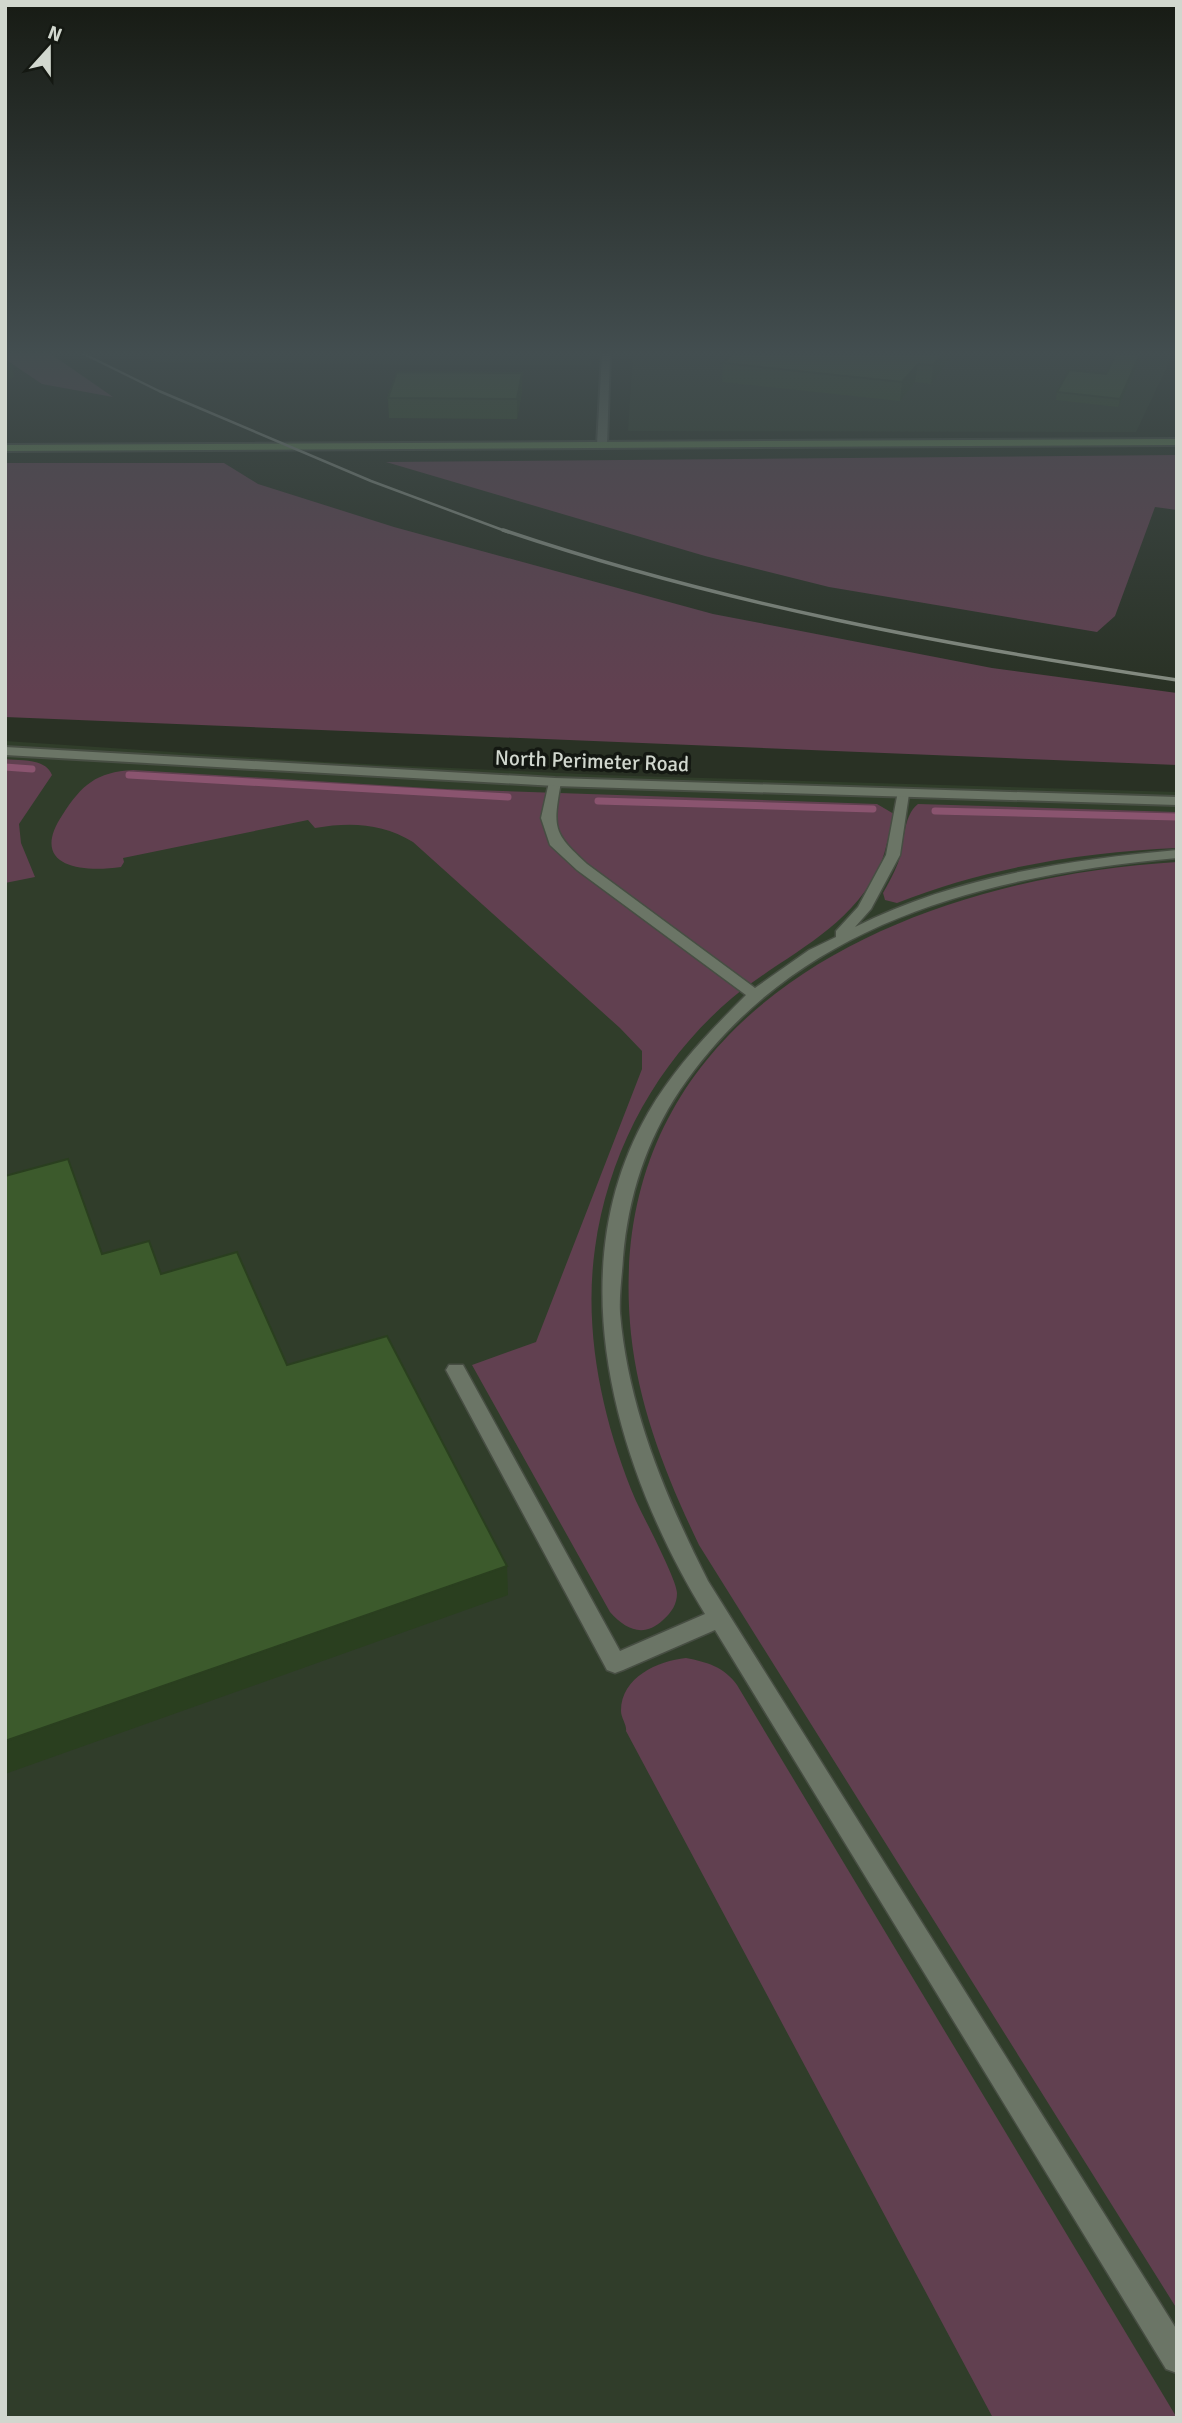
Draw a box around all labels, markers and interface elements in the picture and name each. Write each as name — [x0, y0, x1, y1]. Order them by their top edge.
north arrow — [14, 14, 84, 84]
text: N — [44, 20, 65, 48]
street label: North Perimeter Road — [494, 745, 690, 777]

